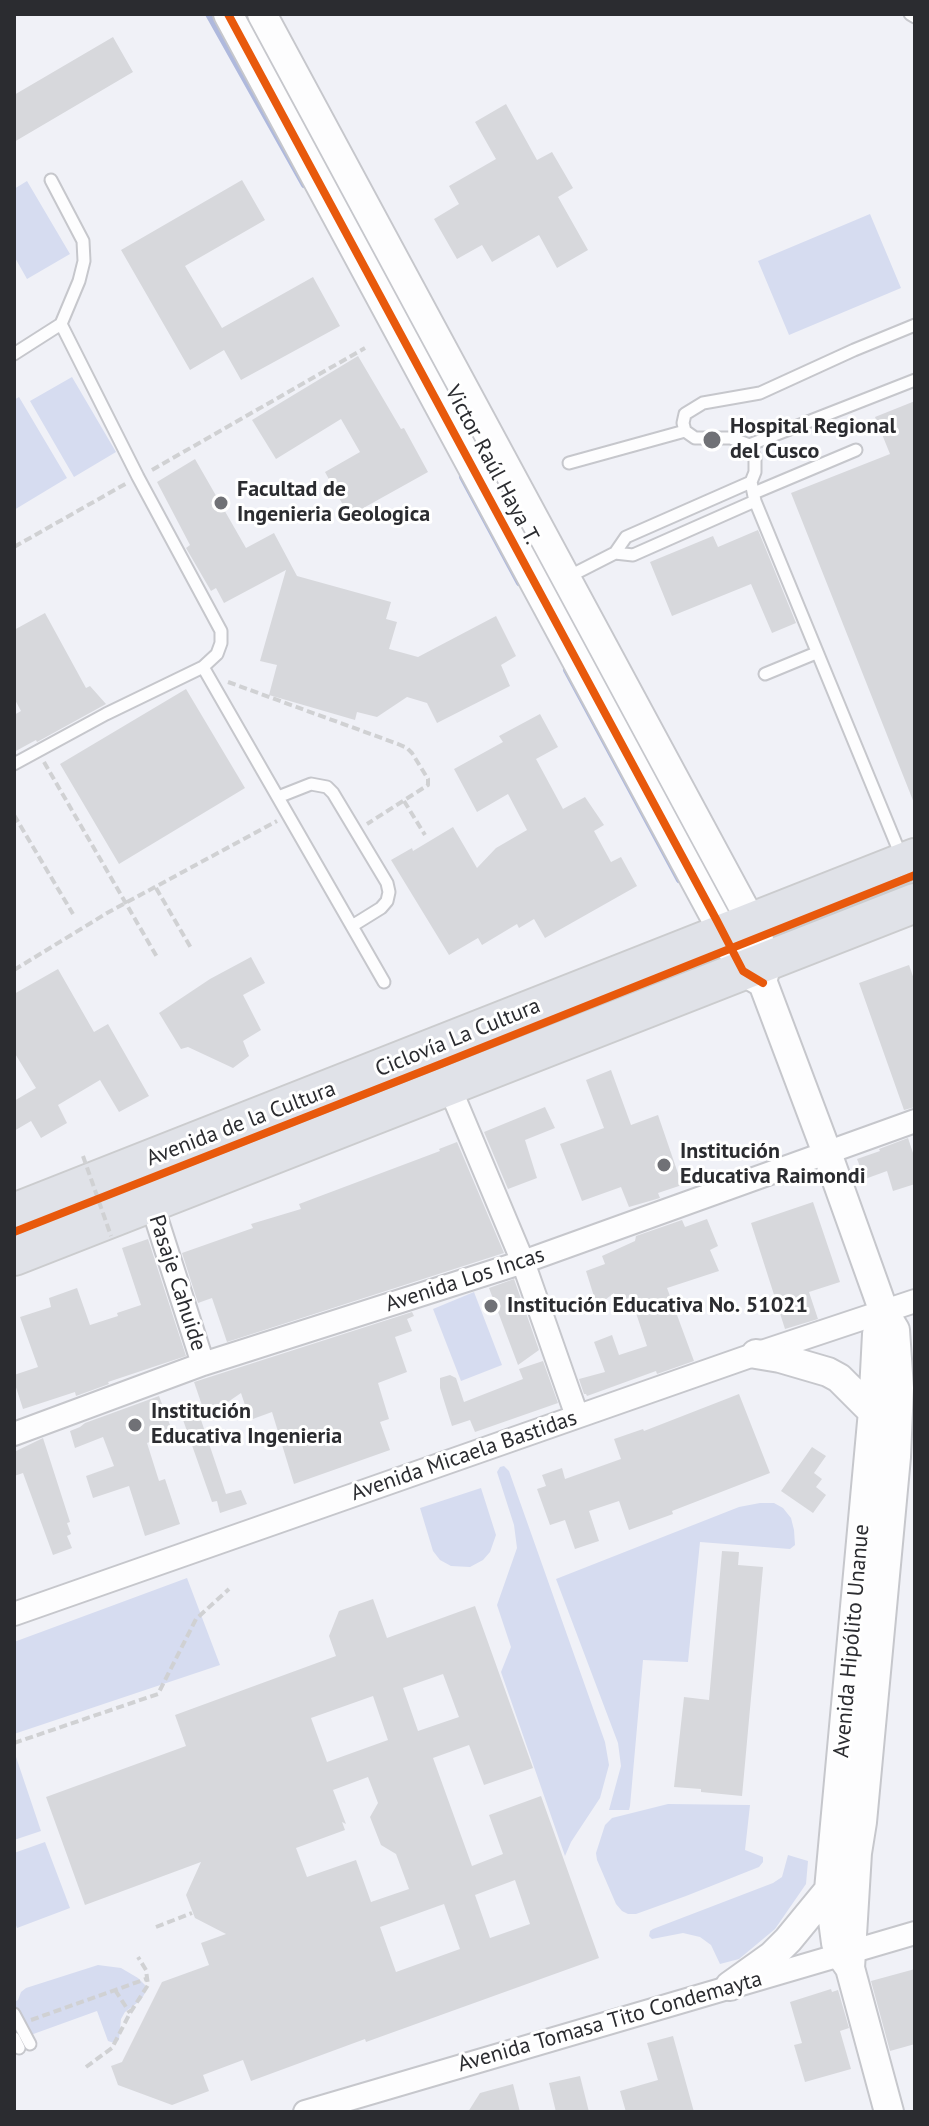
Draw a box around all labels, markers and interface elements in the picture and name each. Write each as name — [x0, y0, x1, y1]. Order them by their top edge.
street label: Victor Raúl Haya T. — [439, 381, 545, 549]
place label: Hospital Regional del Cusco — [730, 414, 896, 466]
marker: Hospital Regional del Cusco — [701, 429, 723, 451]
place label: Facultad de Ingenieria Geologica — [237, 477, 430, 528]
marker: Facultad de Ingenieria Geologica — [212, 494, 230, 512]
street label: Ciclovía La Cultura — [372, 993, 544, 1083]
street label: Avenida de la Cultura — [143, 1076, 339, 1172]
place label: Institución Educativa Raimondi — [680, 1139, 866, 1190]
marker: Institución Educativa Raimondi — [655, 1156, 673, 1174]
street label: Pasaje Cahuide — [143, 1212, 211, 1354]
street label: Avenida Los Incas — [382, 1242, 548, 1318]
place label: Institución Educativa No. 51021 — [507, 1293, 808, 1319]
marker: Institución Educativa No. 51021 — [482, 1297, 500, 1315]
place label: Institución Educativa Ingenieria — [151, 1399, 342, 1450]
street label: Avenida Micaela Bastidas — [348, 1405, 580, 1507]
marker: Institución Educativa Ingenieria — [126, 1416, 144, 1434]
street label: Avenida Hipólito Unanue — [829, 1523, 875, 1759]
street label: Avenida Tomasa Tito Condemayta — [455, 1966, 765, 2078]

